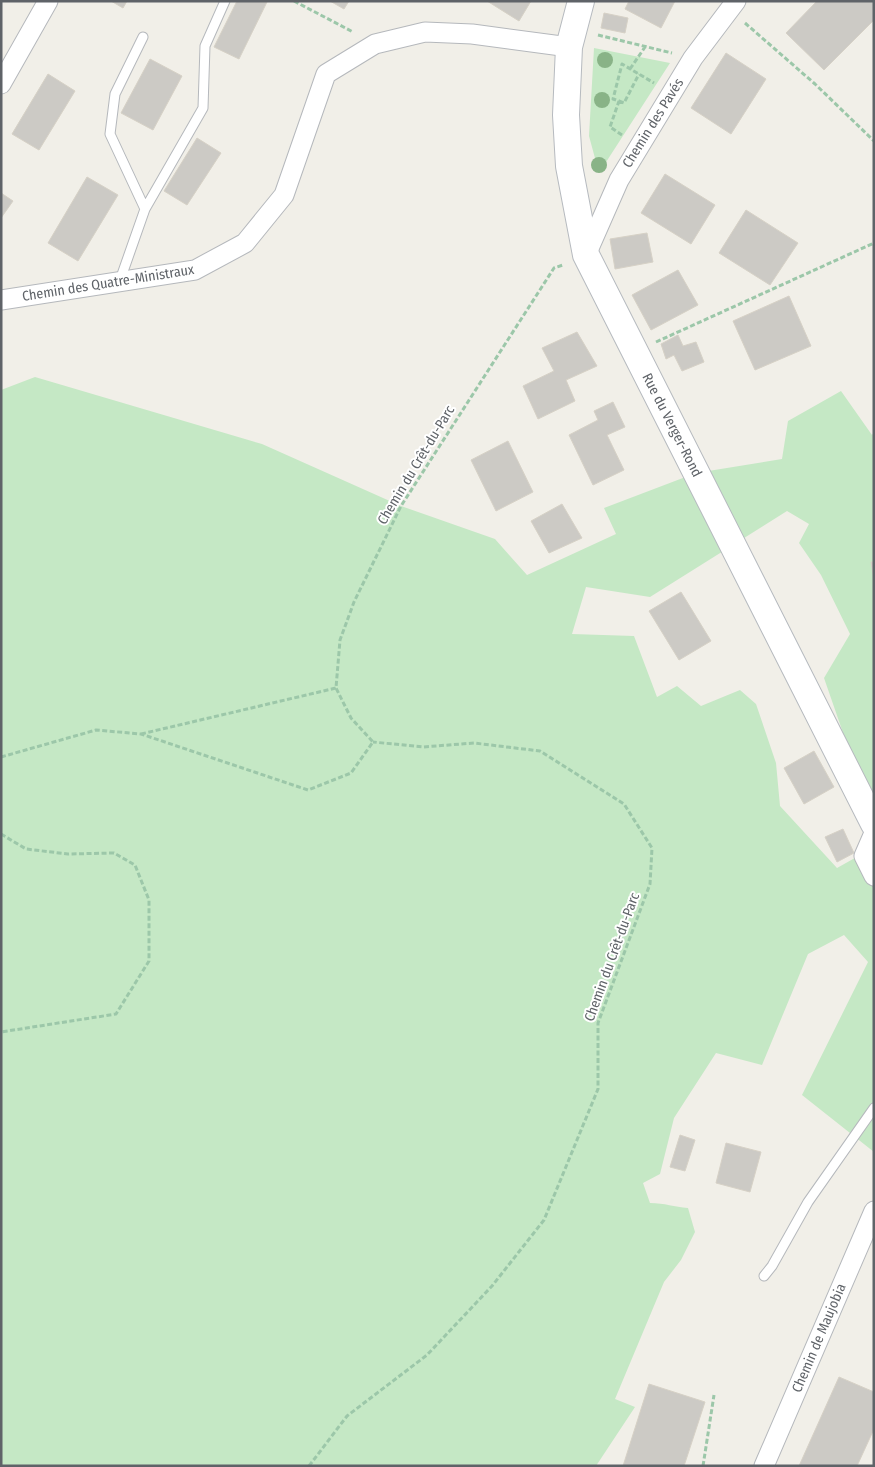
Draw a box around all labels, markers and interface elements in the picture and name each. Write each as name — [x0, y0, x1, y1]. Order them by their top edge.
street label: Chemin des Pavés — [619, 75, 687, 171]
street label: Chemin des Quatre-Ministraux — [21, 261, 196, 305]
street label: Rue du Verger-Rond — [639, 370, 705, 480]
street label: Chemin du Crêt-du-Parc — [374, 402, 458, 528]
street label: Chemin du Crêt-du-Parc — [581, 890, 643, 1024]
street label: Chemin de Maujobia — [788, 1281, 850, 1395]

